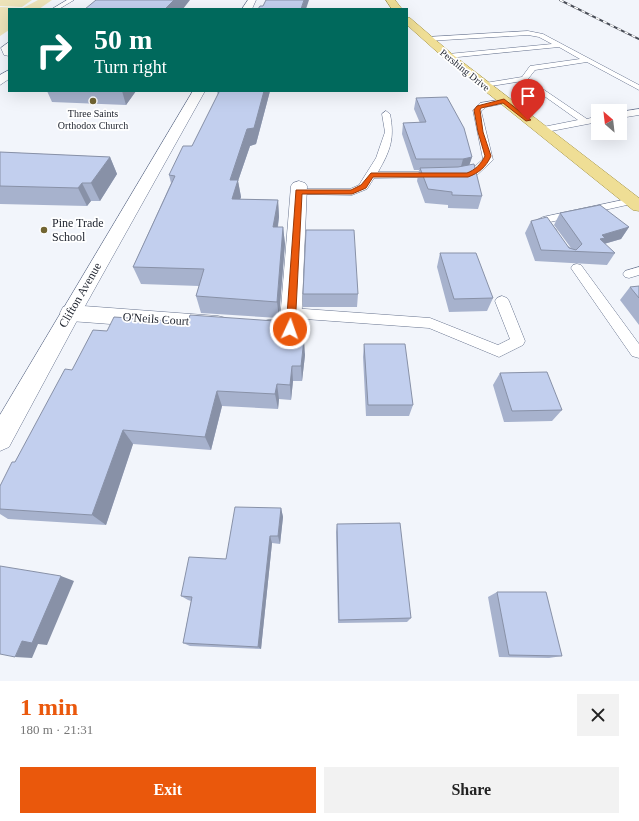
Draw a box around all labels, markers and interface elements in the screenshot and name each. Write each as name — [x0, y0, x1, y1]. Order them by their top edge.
icon: right — [28, 24, 80, 76]
text: 50 m — [94, 24, 152, 55]
street label: Pershing Drive — [438, 47, 492, 94]
text: Turn right — [94, 57, 167, 77]
pin — [511, 79, 545, 120]
icon: arrive — [517, 85, 539, 107]
marker: Three Saints Orthodox Church — [88, 96, 98, 106]
north arrow — [591, 104, 627, 140]
map controls — [591, 104, 627, 140]
place label: Three Saints Orthodox Church — [58, 108, 128, 131]
place label: Pine Trade School — [52, 216, 104, 244]
marker: Pine Trade School — [39, 225, 49, 235]
street label: Clifton Avenue — [56, 260, 104, 330]
position arrow — [269, 308, 311, 350]
street label: O'Neils Court — [122, 310, 190, 328]
text: 1 min — [20, 694, 78, 720]
button: close — [577, 694, 619, 736]
text: 180 m · 21:31 — [20, 722, 93, 737]
button: Exit — [20, 767, 316, 813]
button: Share — [324, 767, 619, 813]

